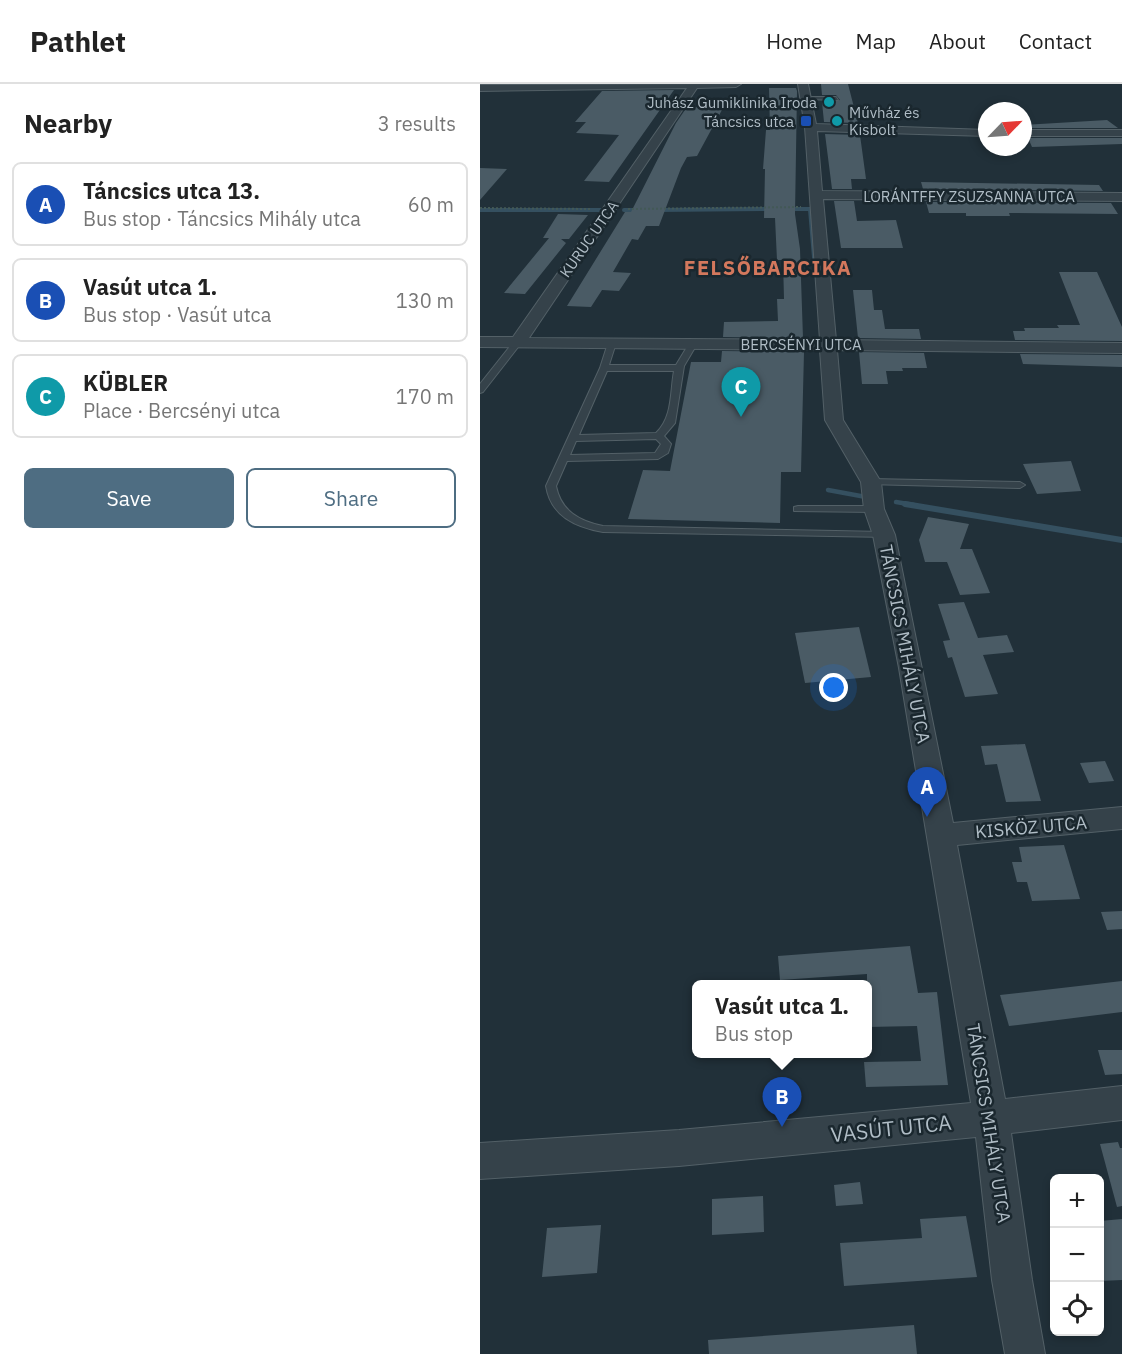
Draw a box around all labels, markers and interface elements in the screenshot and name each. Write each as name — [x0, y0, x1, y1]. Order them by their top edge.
text: Pathlet — [30, 23, 126, 60]
text: Home — [766, 27, 823, 55]
text: Map — [856, 27, 896, 55]
text: About — [929, 27, 986, 55]
text: Contact — [1019, 27, 1092, 55]
place label: Juhász Gumiklinika Iroda — [647, 93, 817, 112]
marker: Juhász Gumiklinika Iroda — [822, 95, 836, 109]
north arrow — [978, 102, 1032, 156]
place label: Művház és Kisbolt — [849, 103, 920, 139]
text: Nearby — [24, 106, 112, 140]
text: 3 results — [378, 110, 456, 137]
place label: Táncsics utca — [704, 112, 794, 131]
marker: Táncsics utca — [799, 114, 813, 128]
marker: Művház és Kisbolt — [830, 114, 844, 128]
text: Táncsics utca 13. — [83, 176, 260, 205]
street label: LORÁNTFFY ZSUZSANNA UTCA — [863, 187, 1075, 206]
text: A — [39, 191, 52, 218]
text: 60 m — [408, 191, 454, 218]
street label: KURUC UTCA — [556, 197, 623, 281]
text: Bus stop · Táncsics Mihály utca — [83, 205, 361, 232]
district label: FELSŐBARCIKA — [684, 254, 852, 281]
text: Vasút utca 1. — [83, 272, 217, 301]
text: B — [39, 287, 52, 314]
text: 130 m — [396, 287, 454, 314]
text: Bus stop · Vasút utca — [83, 301, 271, 328]
street label: BERCSÉNYI UTCA — [740, 335, 862, 354]
text: KÜBLER — [83, 368, 168, 397]
pin: C — [722, 368, 760, 417]
text: C — [39, 383, 52, 410]
text: 170 m — [396, 383, 454, 410]
text: Place · Bercsényi utca — [83, 397, 280, 424]
button: Save — [24, 468, 234, 528]
button: Share — [246, 468, 456, 528]
street label: TÁNCSICS MIHÁLY UTCA — [874, 543, 936, 746]
your location — [819, 673, 848, 702]
pin: A — [908, 768, 946, 817]
street label: KISKÖZ UTCA — [974, 811, 1088, 843]
popup — [692, 980, 872, 1058]
text: Vasút utca 1. — [715, 991, 849, 1020]
text: Bus stop — [715, 1020, 793, 1047]
street label: TÁNCSICS MIHÁLY UTCA — [962, 1022, 1016, 1225]
pin: B — [762, 1078, 802, 1127]
street label: VASÚT UTCA — [829, 1108, 953, 1148]
map controls — [1050, 1174, 1104, 1336]
button: + — [1050, 1174, 1104, 1228]
button: − — [1050, 1228, 1104, 1282]
button: locate — [1050, 1282, 1104, 1336]

